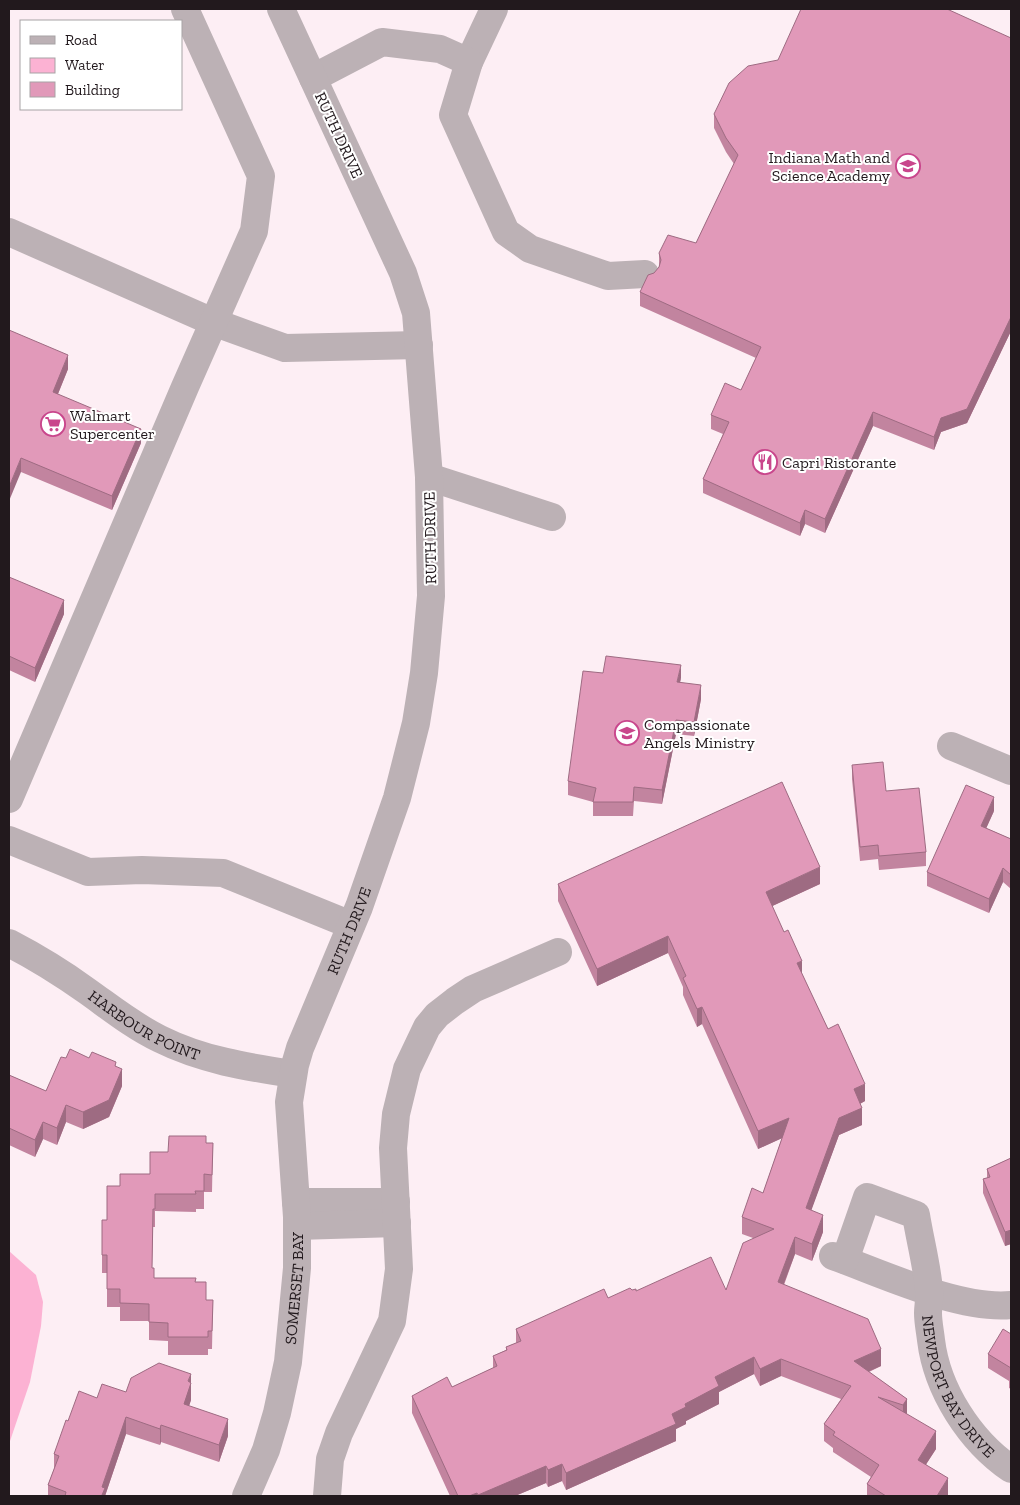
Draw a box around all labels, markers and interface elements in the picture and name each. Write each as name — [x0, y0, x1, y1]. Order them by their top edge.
legend — [20, 20, 182, 110]
text: Road — [65, 31, 98, 49]
text: Water — [65, 56, 105, 74]
text: Building — [65, 81, 120, 99]
street label: RUTH DRIVE — [311, 89, 367, 181]
place label: Indiana Math and Science Academy — [768, 148, 891, 185]
school or university icon: Indiana Math and Science Academy — [895, 153, 921, 179]
place label: Walmart Supercenter — [70, 406, 155, 443]
supermarket icon: Walmart Supercenter — [40, 411, 66, 437]
restaurant icon: Capri Ristorante — [752, 449, 778, 475]
place label: Capri Ristorante — [782, 453, 896, 472]
street label: RUTH DRIVE — [420, 491, 440, 585]
place label: Compassionate Angels Ministry — [644, 715, 756, 752]
school or university icon: Compassionate Angels Ministry — [614, 720, 640, 746]
street label: RUTH DRIVE — [322, 884, 375, 977]
street label: HARBOUR POINT — [85, 986, 203, 1064]
street label: SOMERSET BAY — [280, 1232, 307, 1345]
street label: NEWPORT BAY DRIVE — [918, 1314, 999, 1461]

